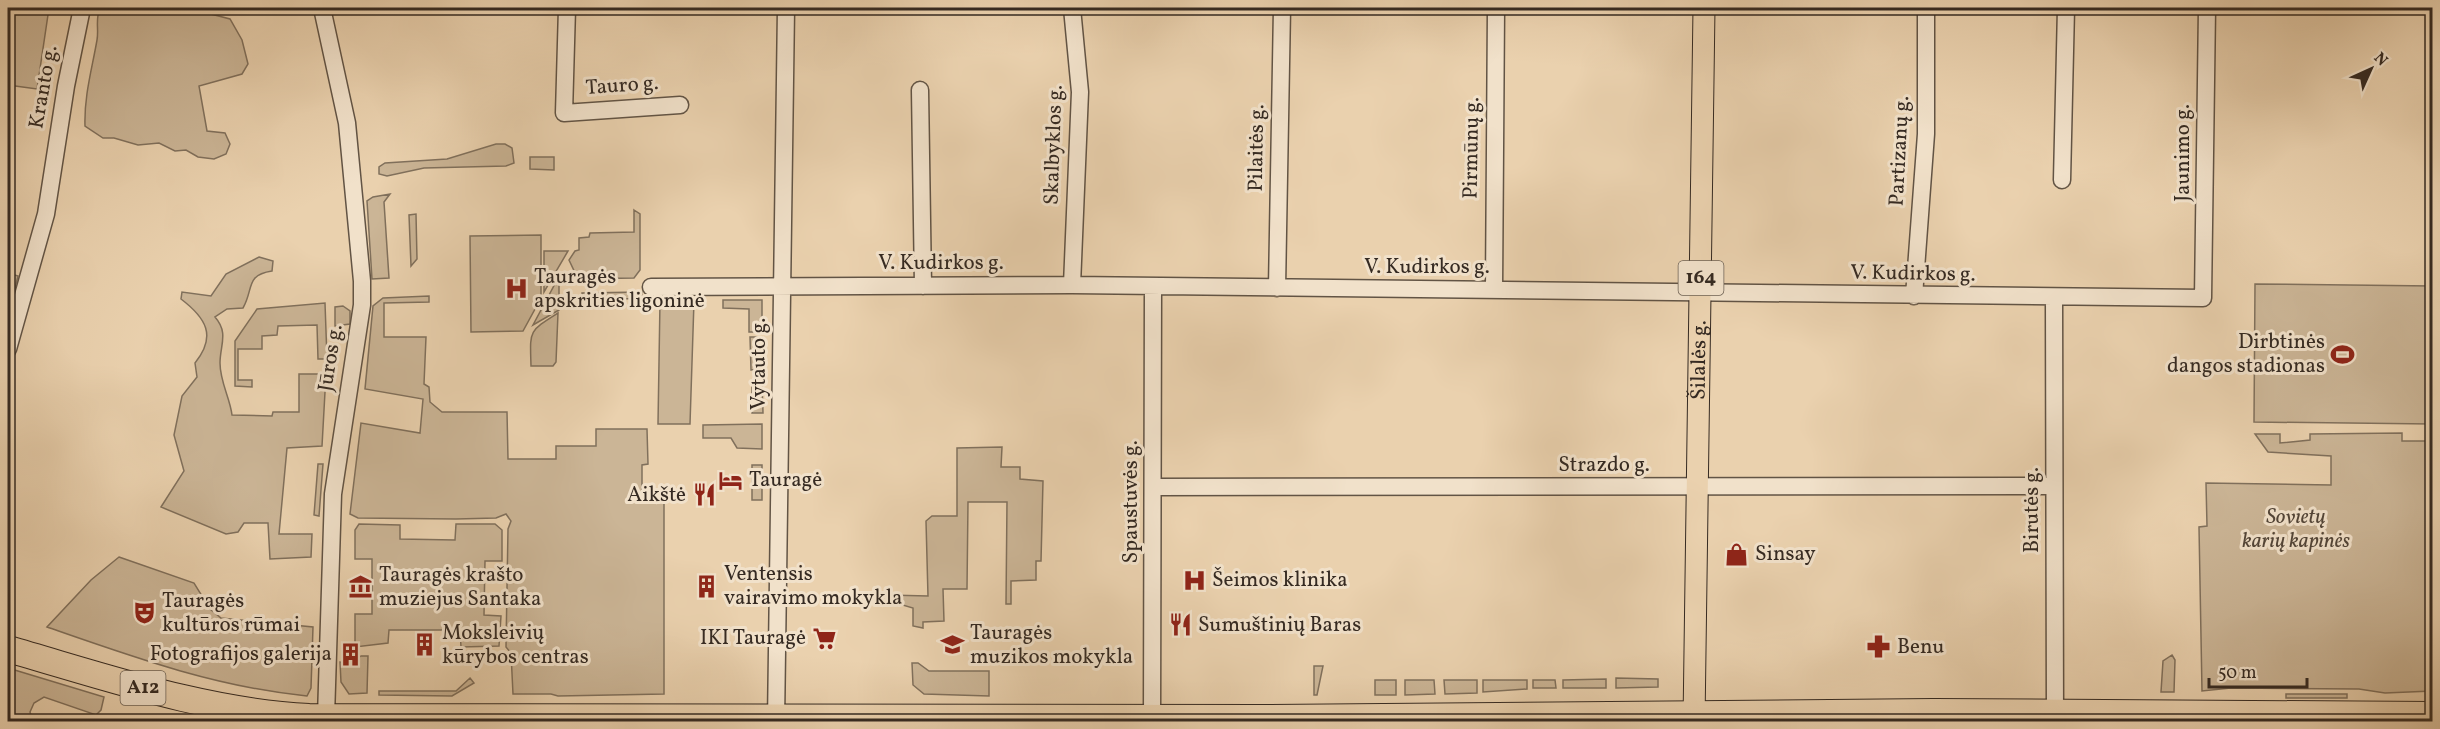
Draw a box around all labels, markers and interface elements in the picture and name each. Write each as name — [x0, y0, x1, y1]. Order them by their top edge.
north arrow — [2341, 39, 2401, 99]
street label: Kranto g. — [22, 43, 66, 131]
text: N — [2368, 48, 2392, 72]
street label: Tauro g. — [584, 69, 660, 103]
street label: Skalbyklos g. — [1037, 84, 1071, 206]
street label: Partizanų g. — [1883, 95, 1917, 207]
street label: Pirmūnų g. — [1457, 97, 1487, 199]
street label: Pilaitės g. — [1242, 104, 1272, 192]
street label: Jaunimo g. — [2169, 104, 2198, 202]
street label: V. Kudirkos g. — [878, 249, 1004, 278]
street label: V. Kudirkos g. — [1364, 253, 1490, 282]
street label: V. Kudirkos g. — [1850, 258, 1976, 290]
road number: 164 — [1678, 261, 1724, 295]
place label: Tauragės apskrities ligoninė — [534, 263, 705, 316]
hospital icon: Tauragės apskrities ligoninė — [503, 276, 529, 302]
street label: Vytauto g. — [745, 318, 774, 410]
street label: Šilalės g. — [1684, 320, 1714, 400]
street label: Jūros g. — [311, 322, 351, 394]
place label: Dirbtinės dangos stadionas — [2167, 328, 2325, 381]
sports icon: Dirbtinės dangos stadionas — [2330, 341, 2356, 367]
street label: Spaustuvės g. — [1117, 440, 1146, 564]
street label: Strazdo g. — [1558, 451, 1650, 480]
place label: Tauragė — [749, 466, 822, 495]
hotel icon: Tauragė — [718, 467, 744, 493]
street label: Birutės g. — [2018, 467, 2047, 553]
place label: Aikštė — [627, 481, 686, 510]
restaurant icon: Aikštė — [691, 482, 717, 508]
park label: Sovietų karių kapinės — [2242, 503, 2350, 556]
place label: Sinsay — [1755, 540, 1816, 569]
shop icon: Sinsay — [1724, 541, 1750, 567]
place label: Ventensis vairavimo mokykla — [724, 560, 902, 613]
place label: Tauragės krašto muziejus Santaka — [379, 561, 542, 614]
place label: Šeimos klinika — [1212, 566, 1348, 595]
hospital icon: Šeimos klinika — [1181, 567, 1207, 593]
building icon: Ventensis vairavimo mokykla — [693, 573, 719, 599]
museum icon: Tauragės krašto muziejus Santaka — [348, 574, 374, 600]
place label: Tauragės kultūros rūmai — [162, 587, 300, 640]
theatre icon: Tauragės kultūros rūmai — [131, 600, 157, 626]
place label: Sumuštinių Baras — [1198, 611, 1361, 640]
restaurant icon: Sumuštinių Baras — [1167, 612, 1193, 638]
place label: Moksleivių kūrybos centras — [442, 619, 589, 672]
place label: Tauragės muzikos mokykla — [970, 619, 1133, 672]
place label: IKI Tauragė — [700, 624, 806, 653]
supermarket icon: IKI Tauragė — [811, 625, 837, 651]
building icon: Moksleivių kūrybos centras — [411, 632, 437, 658]
school or university icon: Tauragės muzikos mokykla — [939, 632, 965, 658]
place label: Benu — [1897, 633, 1944, 662]
pharmacy icon: Benu — [1866, 634, 1892, 660]
place label: Fotografijos galerija — [150, 640, 332, 669]
building icon: Fotografijos galerija — [337, 641, 363, 667]
scale bar — [2209, 651, 2306, 689]
text: 50 m — [2218, 661, 2257, 686]
road number: A12 — [120, 671, 166, 705]

